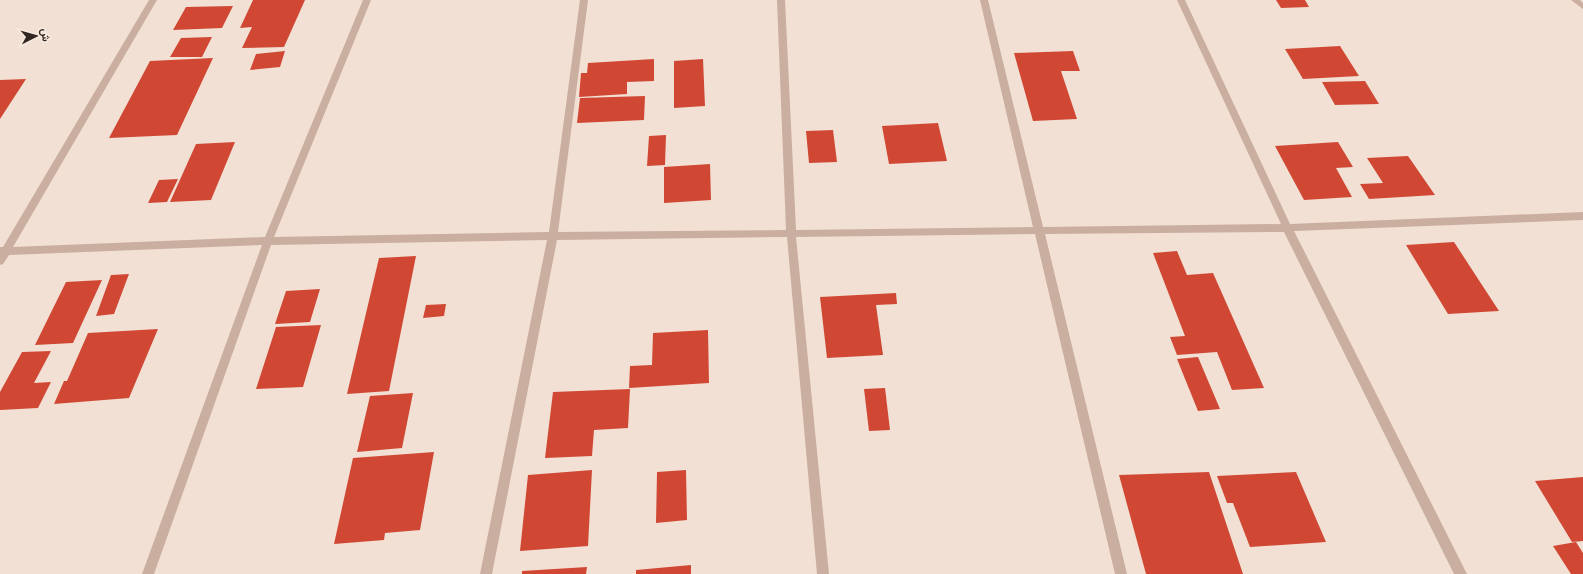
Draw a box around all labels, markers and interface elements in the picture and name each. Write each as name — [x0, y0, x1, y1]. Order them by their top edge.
north arrow — [16, 16, 56, 56]
text: ش — [38, 28, 53, 42]

